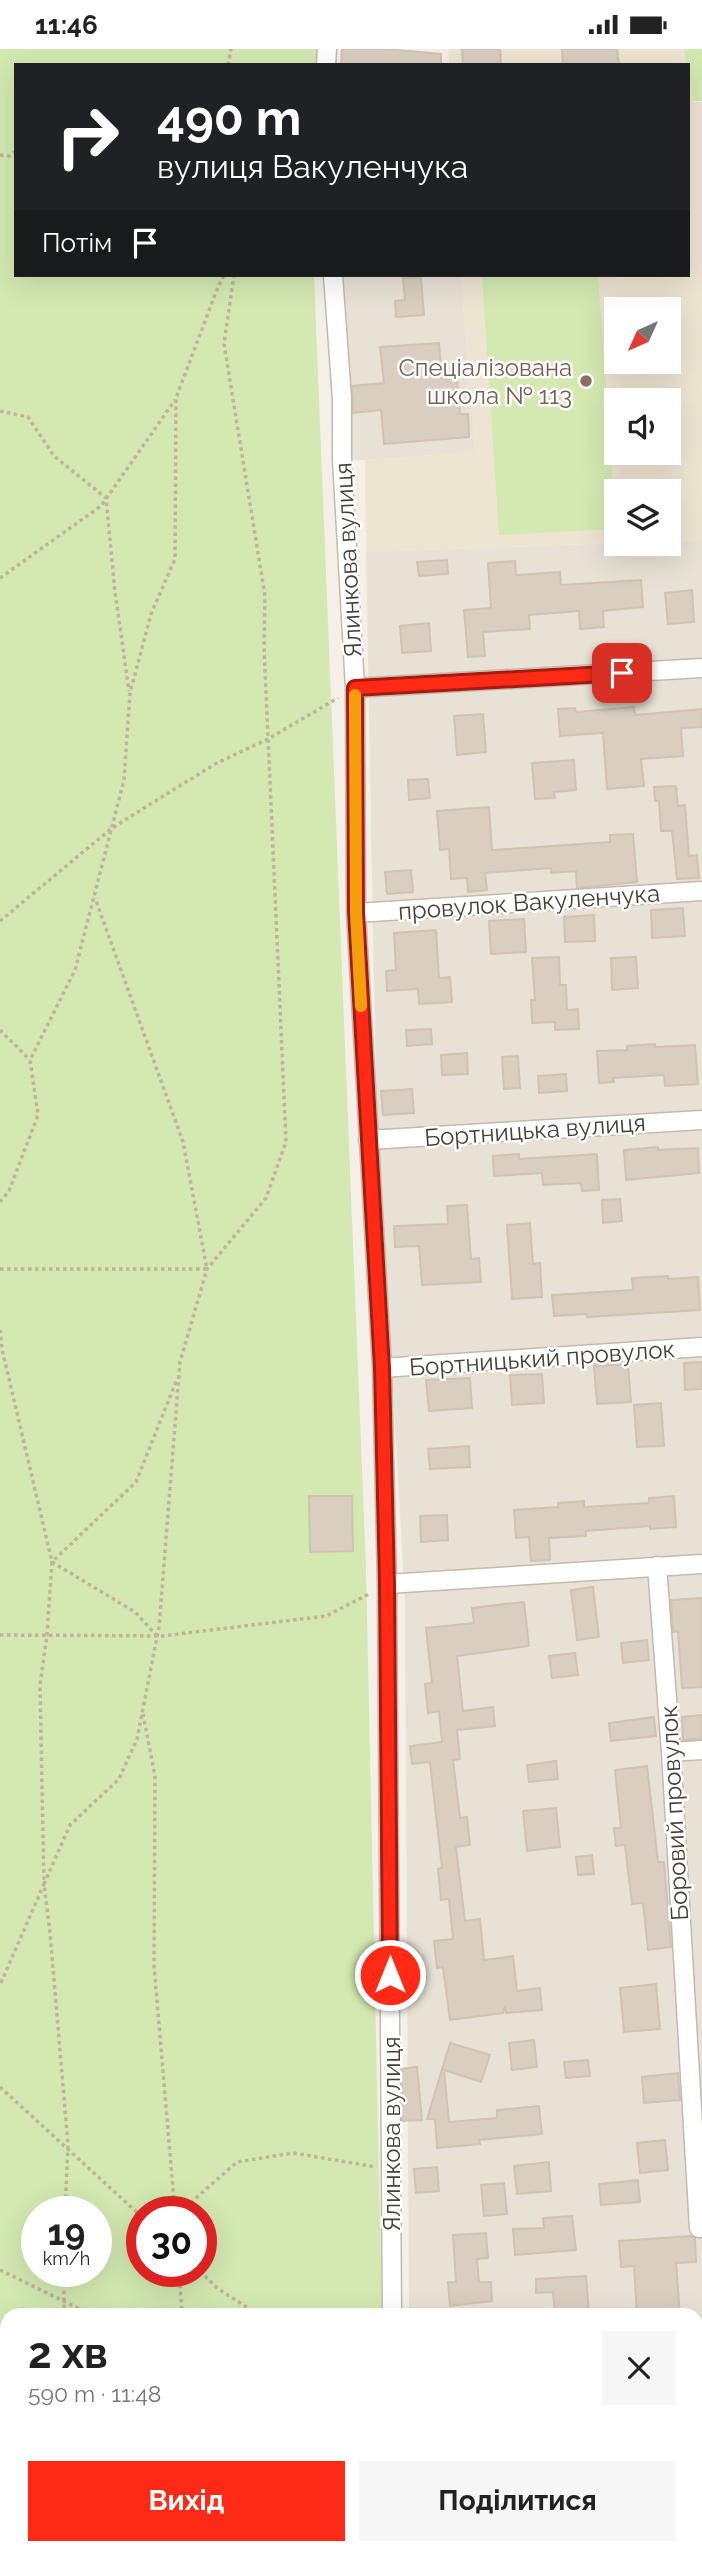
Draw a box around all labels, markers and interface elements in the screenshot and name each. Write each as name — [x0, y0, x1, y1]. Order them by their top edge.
text: 11:46 — [35, 10, 98, 40]
text: 490 m — [157, 89, 301, 146]
icon: right — [42, 91, 133, 182]
text: вулиця Вакуленчука — [157, 148, 468, 185]
icon: arrive — [126, 224, 164, 262]
text: Потім — [42, 228, 112, 258]
north arrow — [604, 297, 681, 375]
map controls — [604, 297, 681, 556]
place label: Спеціалізована школа № 113 — [398, 353, 572, 410]
marker: Спеціалізована школа № 113 — [578, 373, 594, 389]
button: sound — [604, 388, 681, 465]
street label: Ялинкова вулиця — [328, 462, 368, 658]
button: layers — [604, 479, 681, 556]
pin — [592, 643, 652, 703]
icon: arrive — [603, 654, 641, 692]
street label: провулок Вакуленчука — [397, 878, 661, 926]
street label: Бортницька вулиця — [423, 1108, 647, 1152]
street label: Бортницький провулок — [408, 1334, 676, 1382]
street label: Боровий провулок — [654, 1705, 694, 1921]
position arrow — [353, 1938, 427, 2012]
street label: Ялинкова вулиця — [377, 2036, 406, 2232]
speed limit sign: 30 — [126, 2196, 217, 2287]
text: 19 — [48, 2212, 85, 2253]
text: km/h — [43, 2248, 90, 2269]
text: 2 хв — [28, 2329, 108, 2378]
button: close — [602, 2331, 676, 2405]
text: 590 m · 11:48 — [28, 2380, 161, 2407]
button: Вихід — [28, 2461, 345, 2541]
button: Поділитися — [359, 2461, 676, 2541]

